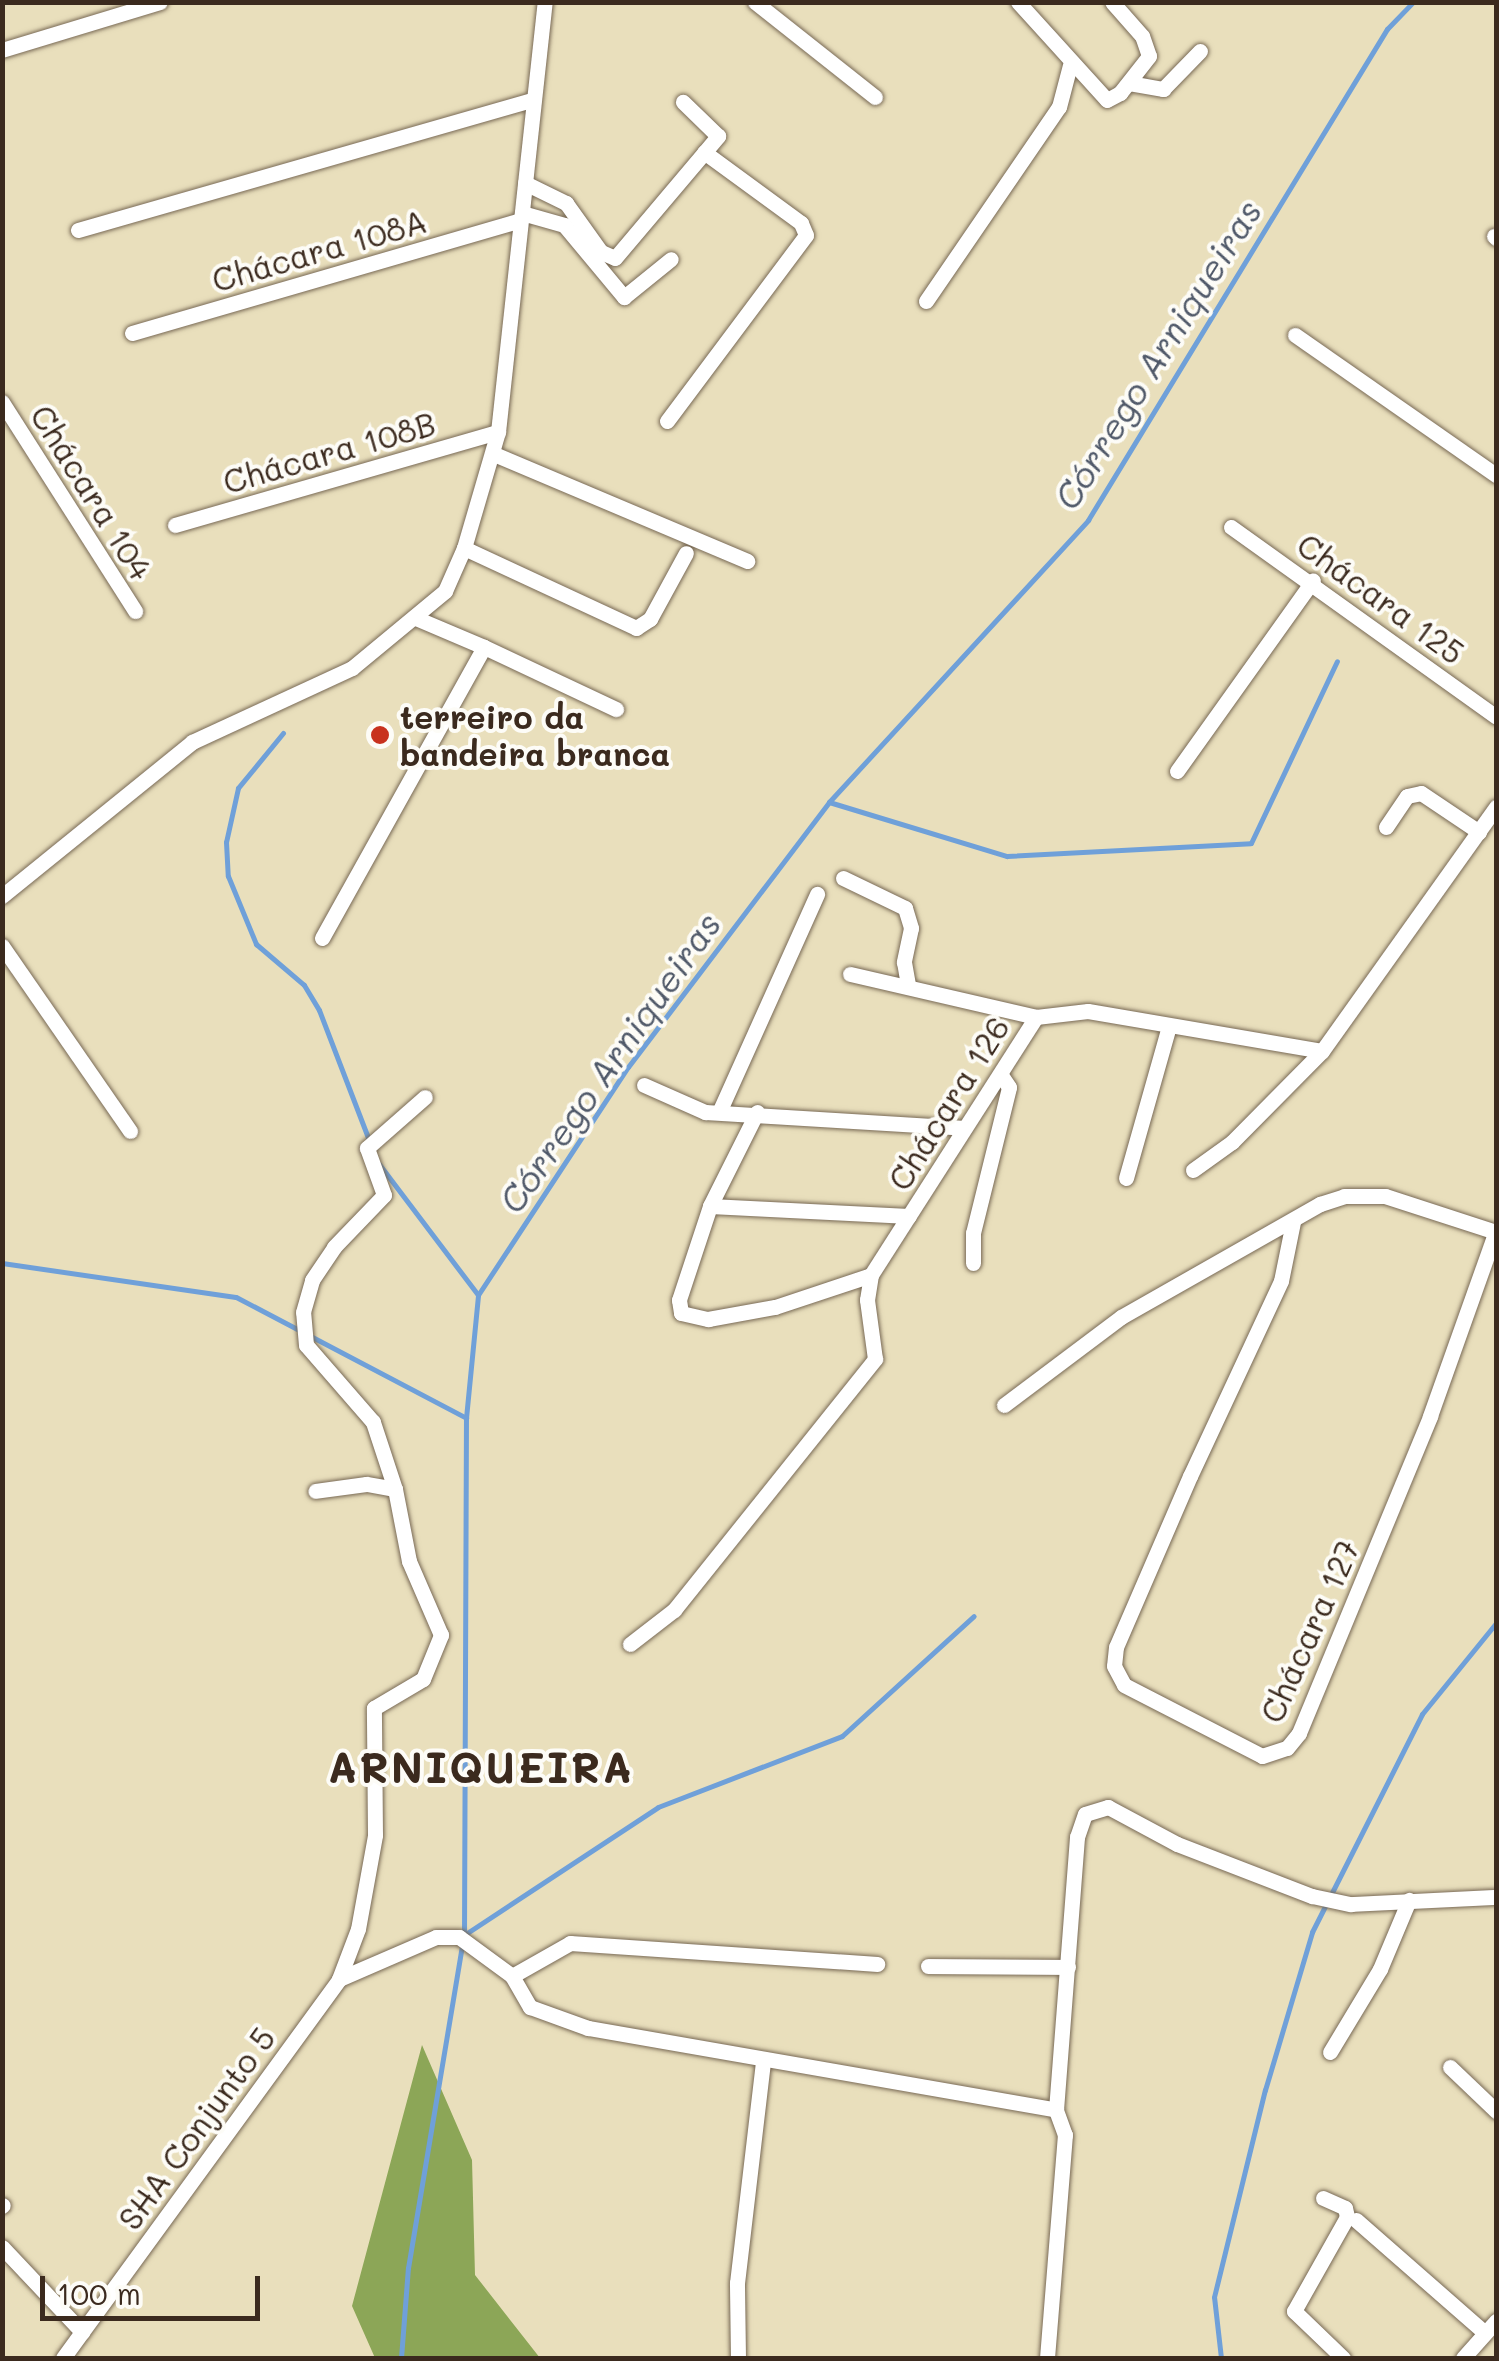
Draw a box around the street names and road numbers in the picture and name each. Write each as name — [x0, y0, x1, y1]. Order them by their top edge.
street label: Chácara 108A — [207, 201, 431, 299]
street label: Chácara 104 — [23, 398, 161, 586]
street label: Chácara 108B — [218, 403, 440, 501]
street label: Chácara 125 — [1290, 525, 1472, 671]
street label: Chácara 126 — [879, 1009, 1017, 1197]
street label: Chácara 127 — [1252, 1534, 1366, 1728]
street label: SHA Conjunto 5 — [110, 2019, 282, 2237]

